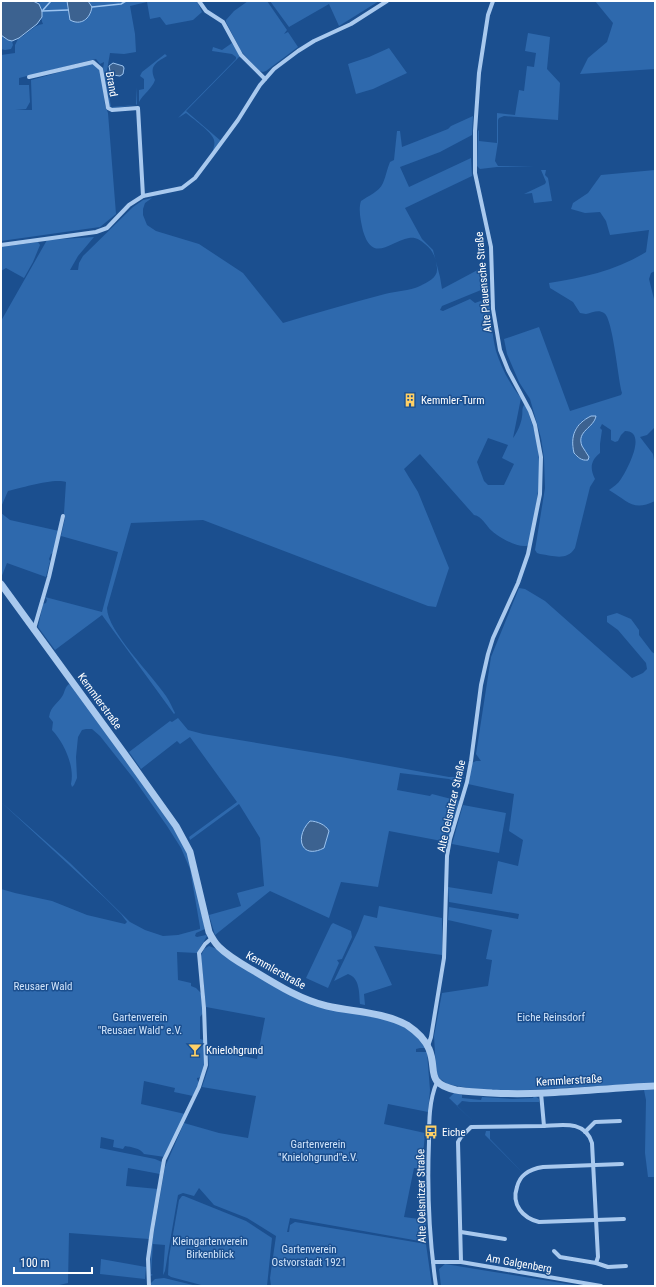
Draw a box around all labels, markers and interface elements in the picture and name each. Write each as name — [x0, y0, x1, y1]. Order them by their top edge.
street label: Brand — [103, 71, 120, 98]
street label: Alte Plauensche Straße — [473, 231, 494, 333]
building icon: Kemmler-Turm — [402, 392, 418, 408]
place label: Kemmler-Turm — [421, 394, 485, 407]
street label: Kemmlerstraße — [75, 671, 124, 732]
street label: Alte Oelsnitzer Straße — [435, 759, 468, 853]
street label: Kemmlerstraße — [244, 949, 308, 992]
park label: Reusaer Wald — [13, 980, 73, 993]
park label: Gartenverein "Reusaer Wald" e.V. — [98, 1011, 182, 1037]
park label: Eiche Reinsdorf — [517, 1011, 585, 1024]
bar icon: Knielohgrund — [187, 1042, 203, 1058]
place label: Knielohgrund — [206, 1044, 263, 1057]
street label: Kemmlerstraße — [536, 1072, 602, 1089]
bus stop icon: Eiche — [423, 1124, 439, 1140]
place label: Eiche — [442, 1126, 466, 1139]
park label: Gartenverein "Knielohgrund"e.V. — [278, 1138, 358, 1164]
street label: Alte Oelsnitzer Straße — [414, 1149, 429, 1243]
park label: Kleingartenverein Birkenblick — [172, 1235, 248, 1261]
park label: Gartenverein Ostvorstadt 1921 — [272, 1243, 346, 1269]
scale bar — [14, 1249, 92, 1275]
street label: Am Galgenberg — [485, 1251, 553, 1276]
text: 100 m — [20, 1256, 50, 1270]

